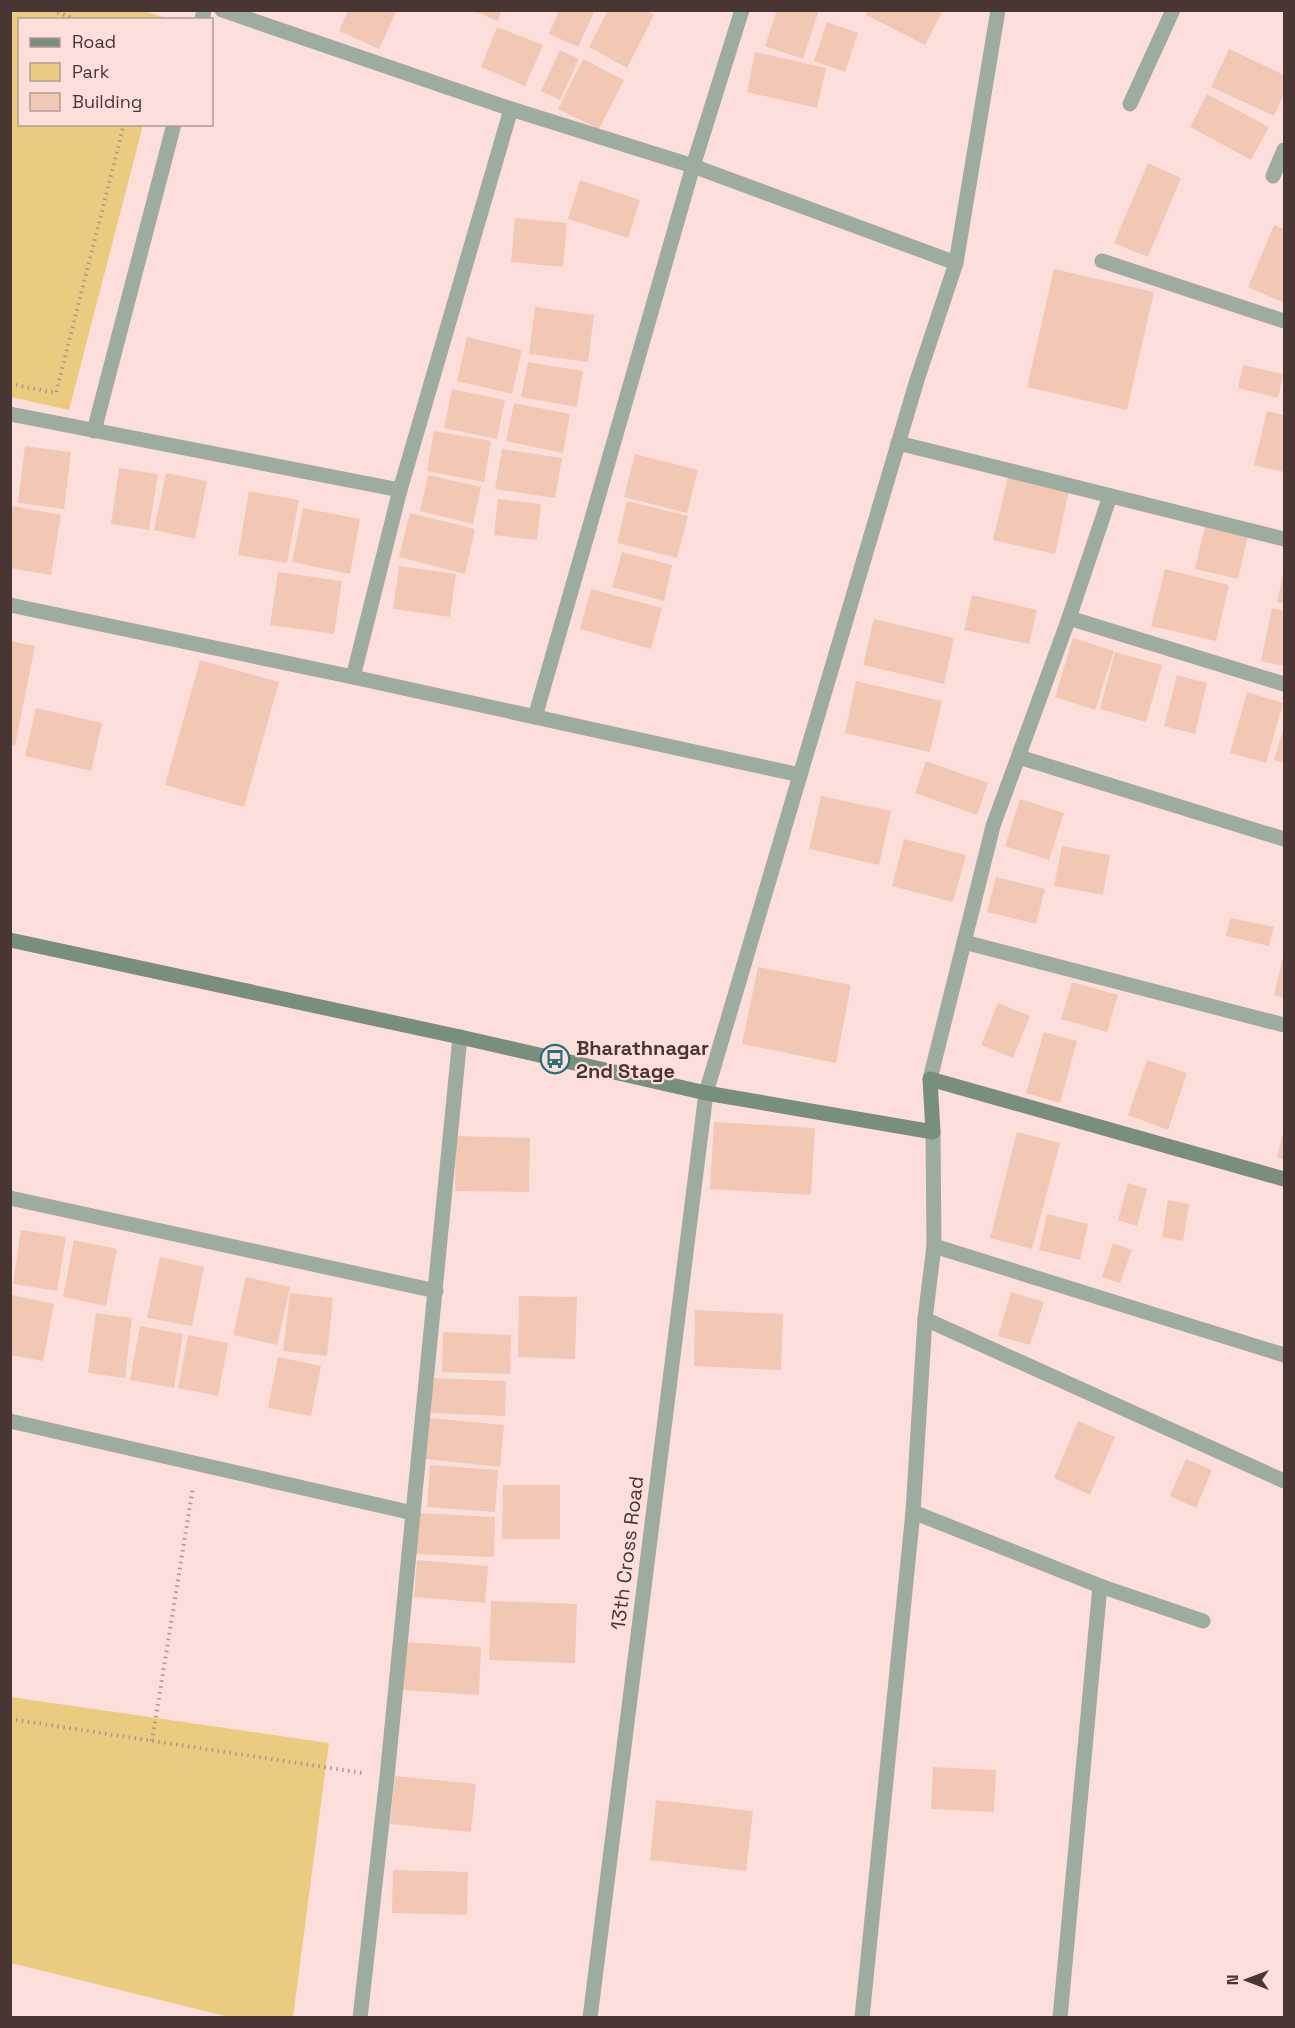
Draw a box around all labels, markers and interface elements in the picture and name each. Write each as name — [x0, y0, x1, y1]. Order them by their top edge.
legend — [18, 18, 213, 126]
text: Road — [72, 30, 116, 53]
text: Park — [72, 60, 110, 83]
text: Building — [72, 90, 142, 113]
place label: Bharathnagar 2nd Stage — [576, 1035, 709, 1084]
bus stop icon: Bharathnagar 2nd Stage — [539, 1043, 571, 1075]
street label: 13th Cross Road — [605, 1475, 649, 1631]
north arrow — [1217, 1950, 1277, 2010]
text: N — [1222, 1975, 1243, 1985]

